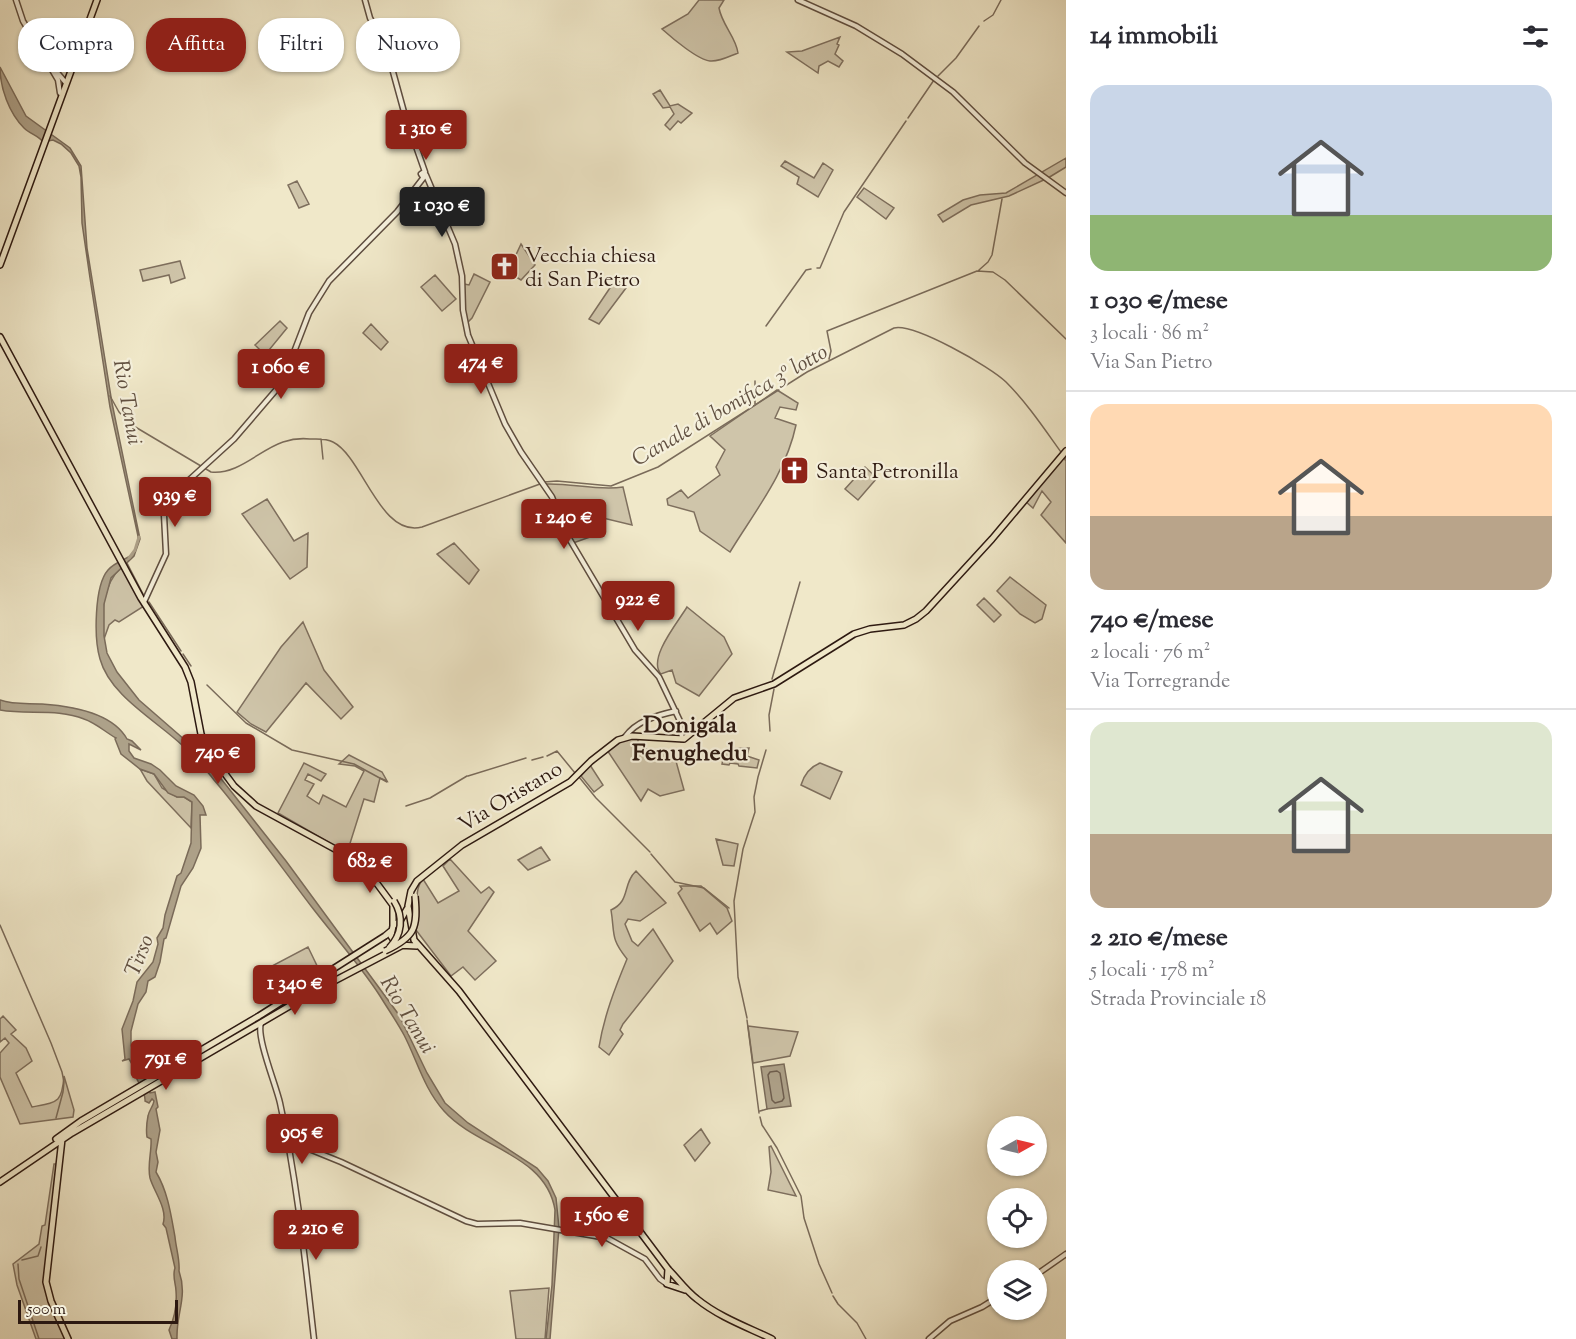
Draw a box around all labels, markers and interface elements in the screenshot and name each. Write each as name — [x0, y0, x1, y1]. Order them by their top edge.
chip: Compra — [18, 18, 134, 72]
chip: Affitta — [146, 18, 246, 72]
chip: Filtri — [258, 18, 344, 72]
chip: Nuovo — [356, 18, 460, 72]
text: 14 immobili — [1090, 18, 1218, 55]
icon: filters — [1519, 20, 1552, 53]
pin: 1 310 € — [371, 110, 481, 161]
text: 1 310 € — [400, 115, 452, 144]
icon: home — [1267, 124, 1375, 232]
pin: 1 030 € — [387, 187, 497, 238]
text: 1 030 € — [414, 192, 470, 221]
place label: Vecchia chiesa di San Pietro — [525, 242, 657, 296]
church icon: Vecchia chiesa di San Pietro — [488, 251, 520, 283]
text: 1 030 €/mese — [1090, 283, 1228, 320]
text: 3 locali · 86 m² — [1090, 320, 1209, 349]
water label: Canale di bonifica 3º lotto — [627, 337, 835, 476]
pin: 474 € — [439, 344, 523, 395]
pin: 1 060 € — [226, 349, 336, 400]
text: 474 € — [458, 349, 504, 378]
text: Via San Pietro — [1090, 349, 1212, 378]
text: 1 060 € — [252, 354, 310, 383]
water label: Rio Tanui — [103, 357, 149, 448]
icon: home — [1267, 443, 1375, 551]
church icon: Santa Petronilla — [779, 455, 811, 487]
place label: Santa Petronilla — [816, 458, 959, 488]
pin: 939 € — [133, 477, 217, 528]
text: 939 € — [153, 482, 197, 511]
pin: 1 240 € — [509, 499, 619, 550]
text: 1 240 € — [535, 504, 593, 533]
pin: 922 € — [596, 581, 680, 632]
text: 922 € — [616, 586, 660, 615]
text: 740 €/mese — [1090, 602, 1214, 639]
text: 2 locali · 76 m² — [1090, 639, 1211, 668]
text: Via Torregrande — [1090, 668, 1230, 697]
district label: Donigala Fenughedu — [632, 709, 748, 771]
pin: 740 € — [176, 734, 260, 785]
text: 740 € — [195, 739, 241, 768]
street label: Via Oristano — [453, 755, 569, 841]
icon: home — [1267, 761, 1375, 869]
pin: 682 € — [328, 843, 412, 894]
text: 682 € — [347, 848, 393, 877]
text: 2 210 €/mese — [1090, 920, 1228, 957]
water label: Tirso — [118, 930, 164, 982]
text: 5 locali · 178 m² — [1090, 957, 1215, 986]
pin: 1 340 € — [240, 965, 350, 1016]
text: 1 340 € — [267, 970, 323, 999]
water label: Rio Tanui — [371, 970, 442, 1061]
text: Strada Provinciale 18 — [1090, 986, 1266, 1015]
pin: 791 € — [124, 1040, 208, 1091]
text: 791 € — [145, 1045, 187, 1074]
pin: 905 € — [260, 1114, 344, 1165]
north arrow — [987, 1116, 1047, 1176]
map controls — [987, 1116, 1047, 1320]
text: 905 € — [280, 1119, 324, 1148]
button: locate — [987, 1188, 1047, 1248]
pin: 1 560 € — [547, 1197, 657, 1248]
text: 1 560 € — [575, 1202, 629, 1231]
pin: 2 210 € — [261, 1210, 371, 1261]
text: 2 210 € — [288, 1215, 344, 1244]
button: layers — [987, 1260, 1047, 1320]
scale bar — [18, 1297, 178, 1324]
text: 500 m — [27, 1299, 66, 1322]

